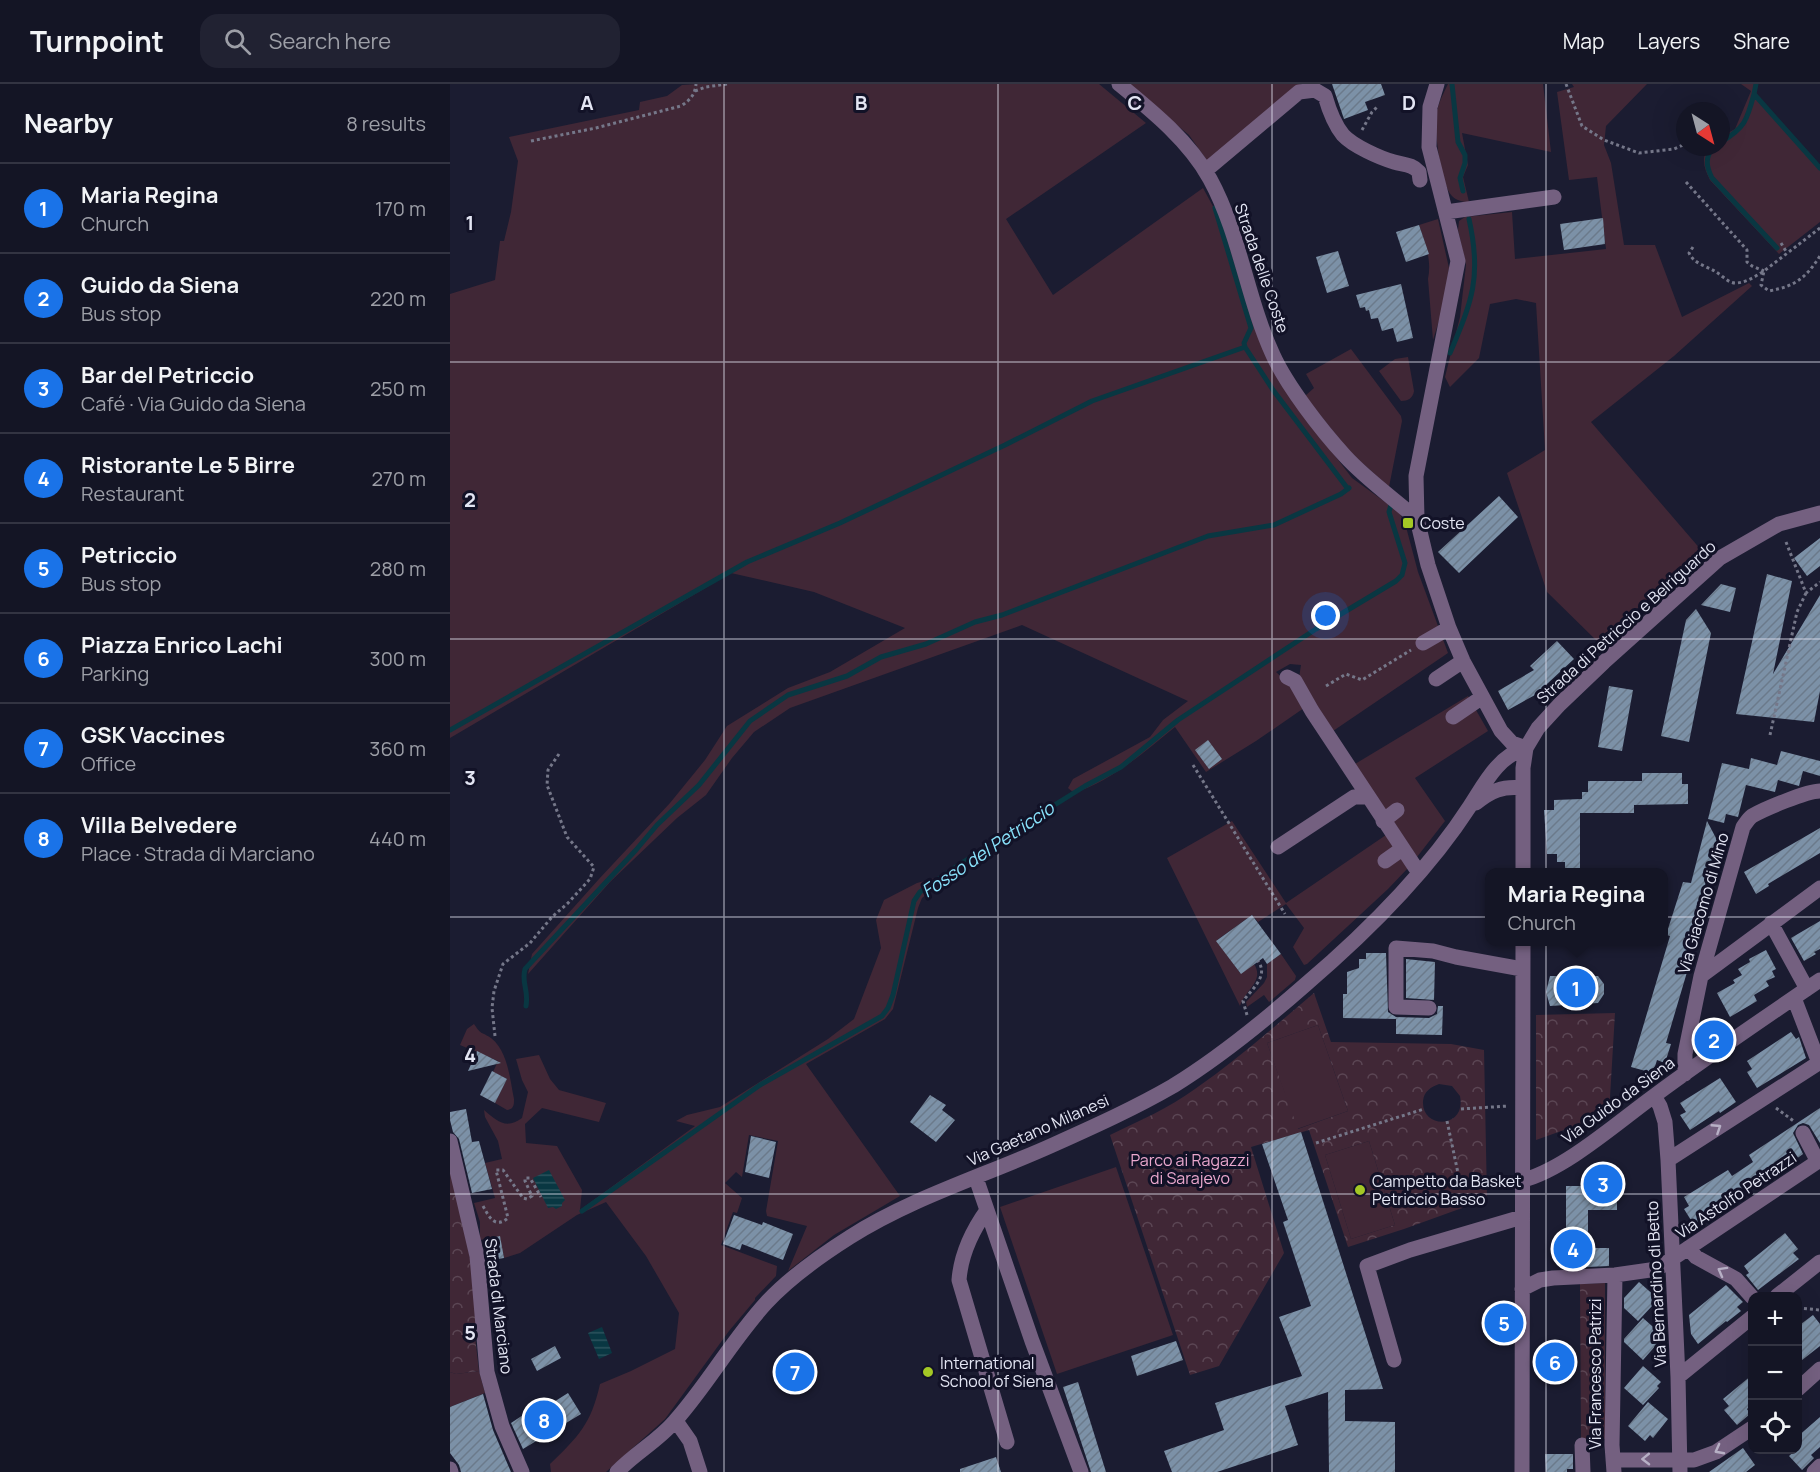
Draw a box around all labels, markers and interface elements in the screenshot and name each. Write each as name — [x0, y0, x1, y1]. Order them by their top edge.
search box — [200, 14, 620, 68]
text: Turnpoint — [30, 22, 164, 60]
icon: search — [221, 25, 254, 58]
text: Search here — [269, 26, 391, 56]
text: Map — [1563, 27, 1604, 55]
text: Layers — [1637, 27, 1700, 55]
text: Share — [1733, 27, 1790, 55]
text: A — [580, 89, 594, 116]
text: B — [855, 89, 868, 116]
text: C — [1128, 89, 1142, 116]
text: D — [1402, 89, 1416, 116]
north arrow — [1676, 102, 1730, 156]
text: Nearby — [24, 105, 113, 141]
text: 8 results — [346, 110, 426, 137]
text: Maria Regina — [81, 180, 218, 210]
text: 1 — [39, 195, 48, 222]
text: 170 m — [375, 195, 426, 222]
street label: Strada delle Coste — [1230, 200, 1294, 336]
text: 1 — [466, 209, 474, 236]
text: Church — [81, 210, 149, 237]
text: Guido da Siena — [81, 270, 239, 300]
text: 2 — [38, 285, 49, 312]
text: 220 m — [370, 285, 426, 312]
text: Bus stop — [81, 300, 161, 327]
text: Bar del Petriccio — [81, 360, 254, 390]
text: 3 — [38, 375, 49, 402]
text: 250 m — [370, 375, 426, 402]
text: Café · Via Guido da Siena — [81, 390, 306, 417]
text: Ristorante Le 5 Birre — [81, 450, 295, 480]
text: 4 — [37, 465, 50, 492]
text: 270 m — [371, 465, 426, 492]
text: Restaurant — [81, 480, 185, 507]
text: 2 — [464, 486, 476, 513]
place label: Coste — [1420, 512, 1465, 534]
marker: Coste — [1401, 516, 1415, 530]
street label: Strada di Petriccio e Belriguardo — [1532, 535, 1720, 709]
text: Petriccio — [81, 540, 177, 570]
text: 5 — [38, 555, 49, 582]
text: 280 m — [370, 555, 426, 582]
text: Bus stop — [81, 570, 161, 597]
your location — [1311, 601, 1340, 630]
text: Piazza Enrico Lachi — [81, 630, 283, 660]
text: 6 — [37, 645, 50, 672]
text: 300 m — [370, 645, 426, 672]
text: Parking — [81, 660, 149, 687]
text: GSK Vaccines — [81, 720, 225, 750]
text: 7 — [38, 735, 49, 762]
text: 360 m — [369, 735, 426, 762]
text: Office — [81, 750, 136, 777]
text: 3 — [464, 764, 476, 791]
water label: Fosso del Petriccio — [916, 795, 1060, 902]
text: Villa Belvedere — [81, 810, 237, 840]
text: 8 — [37, 825, 50, 852]
text: 440 m — [369, 825, 426, 852]
street label: Via Giacomo di Mino — [1672, 830, 1734, 976]
text: Place · Strada di Marciano — [81, 840, 315, 867]
popup — [1485, 868, 1668, 946]
text: Maria Regina — [1508, 879, 1645, 909]
text: Church — [1508, 909, 1576, 936]
pin: 1 — [1556, 966, 1596, 1010]
pin: 2 — [1694, 1018, 1734, 1062]
text: 4 — [464, 1041, 476, 1068]
street label: Via Guido da Siena — [1557, 1052, 1679, 1148]
street label: Via Gaetano Milanesi — [964, 1089, 1112, 1171]
one-way arrow — [1711, 1124, 1722, 1135]
street label: Via Astolfo Petrazzi — [1671, 1146, 1801, 1244]
park label: Parco ai Ragazzi di Sarajevo — [1131, 1149, 1249, 1189]
pin: 3 — [1584, 1162, 1622, 1206]
place label: Campetto da Basket Petriccio Basso — [1372, 1170, 1521, 1210]
marker: Campetto da Basket Petriccio Basso — [1353, 1183, 1367, 1197]
street label: Via Bernardino di Betto — [1641, 1200, 1671, 1368]
pin: 4 — [1554, 1226, 1592, 1272]
street label: Strada di Marciano — [480, 1237, 518, 1375]
one-way arrow — [1717, 1267, 1728, 1278]
map controls — [1748, 1292, 1802, 1454]
button: + — [1748, 1292, 1802, 1346]
street label: Via Francesco Patrizi — [1584, 1299, 1606, 1449]
pin: 5 — [1484, 1300, 1524, 1346]
text: 5 — [464, 1319, 476, 1346]
pin: 6 — [1536, 1340, 1574, 1384]
button: − — [1748, 1346, 1802, 1400]
pin: 7 — [776, 1350, 814, 1394]
place label: International School of Siena — [940, 1352, 1054, 1392]
marker: International School of Siena — [921, 1365, 935, 1379]
pin: 8 — [524, 1398, 563, 1442]
button: locate — [1748, 1400, 1802, 1454]
one-way arrow — [1714, 1443, 1725, 1454]
one-way arrow — [1642, 1453, 1651, 1465]

